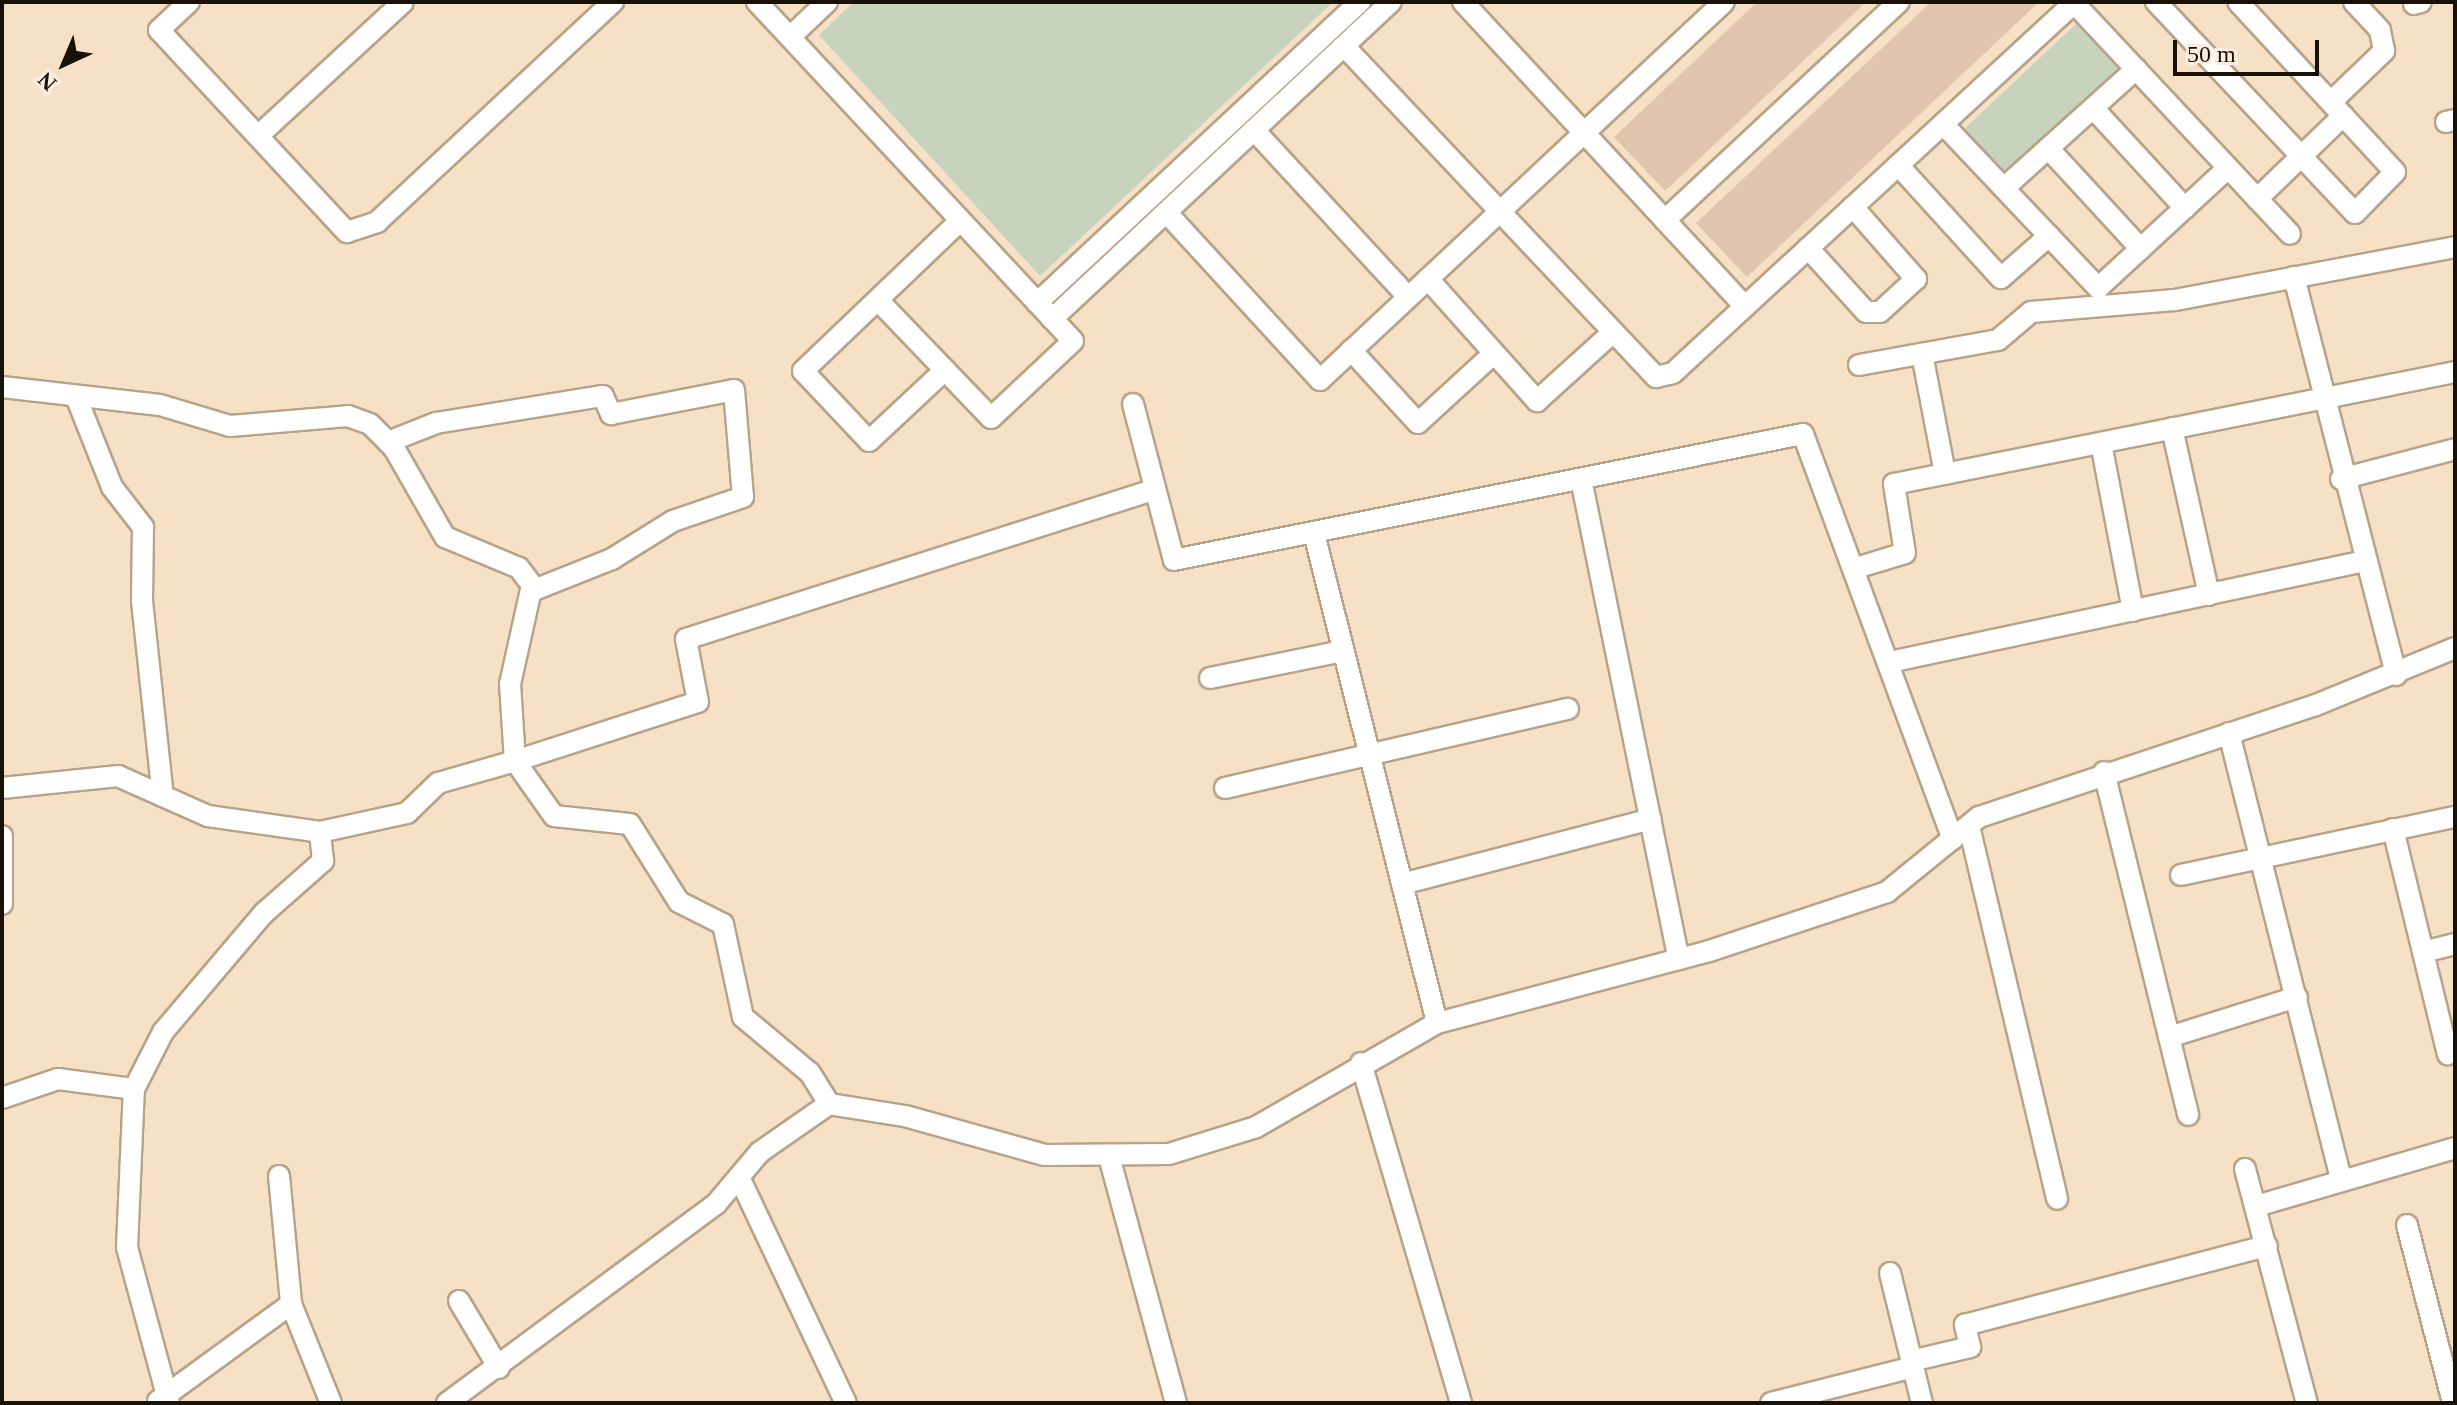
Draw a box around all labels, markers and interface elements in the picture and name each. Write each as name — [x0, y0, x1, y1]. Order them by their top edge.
north arrow — [24, 24, 104, 104]
scale bar — [2177, 24, 2323, 74]
text: 50 m — [2187, 41, 2236, 67]
text: N — [33, 67, 61, 96]

